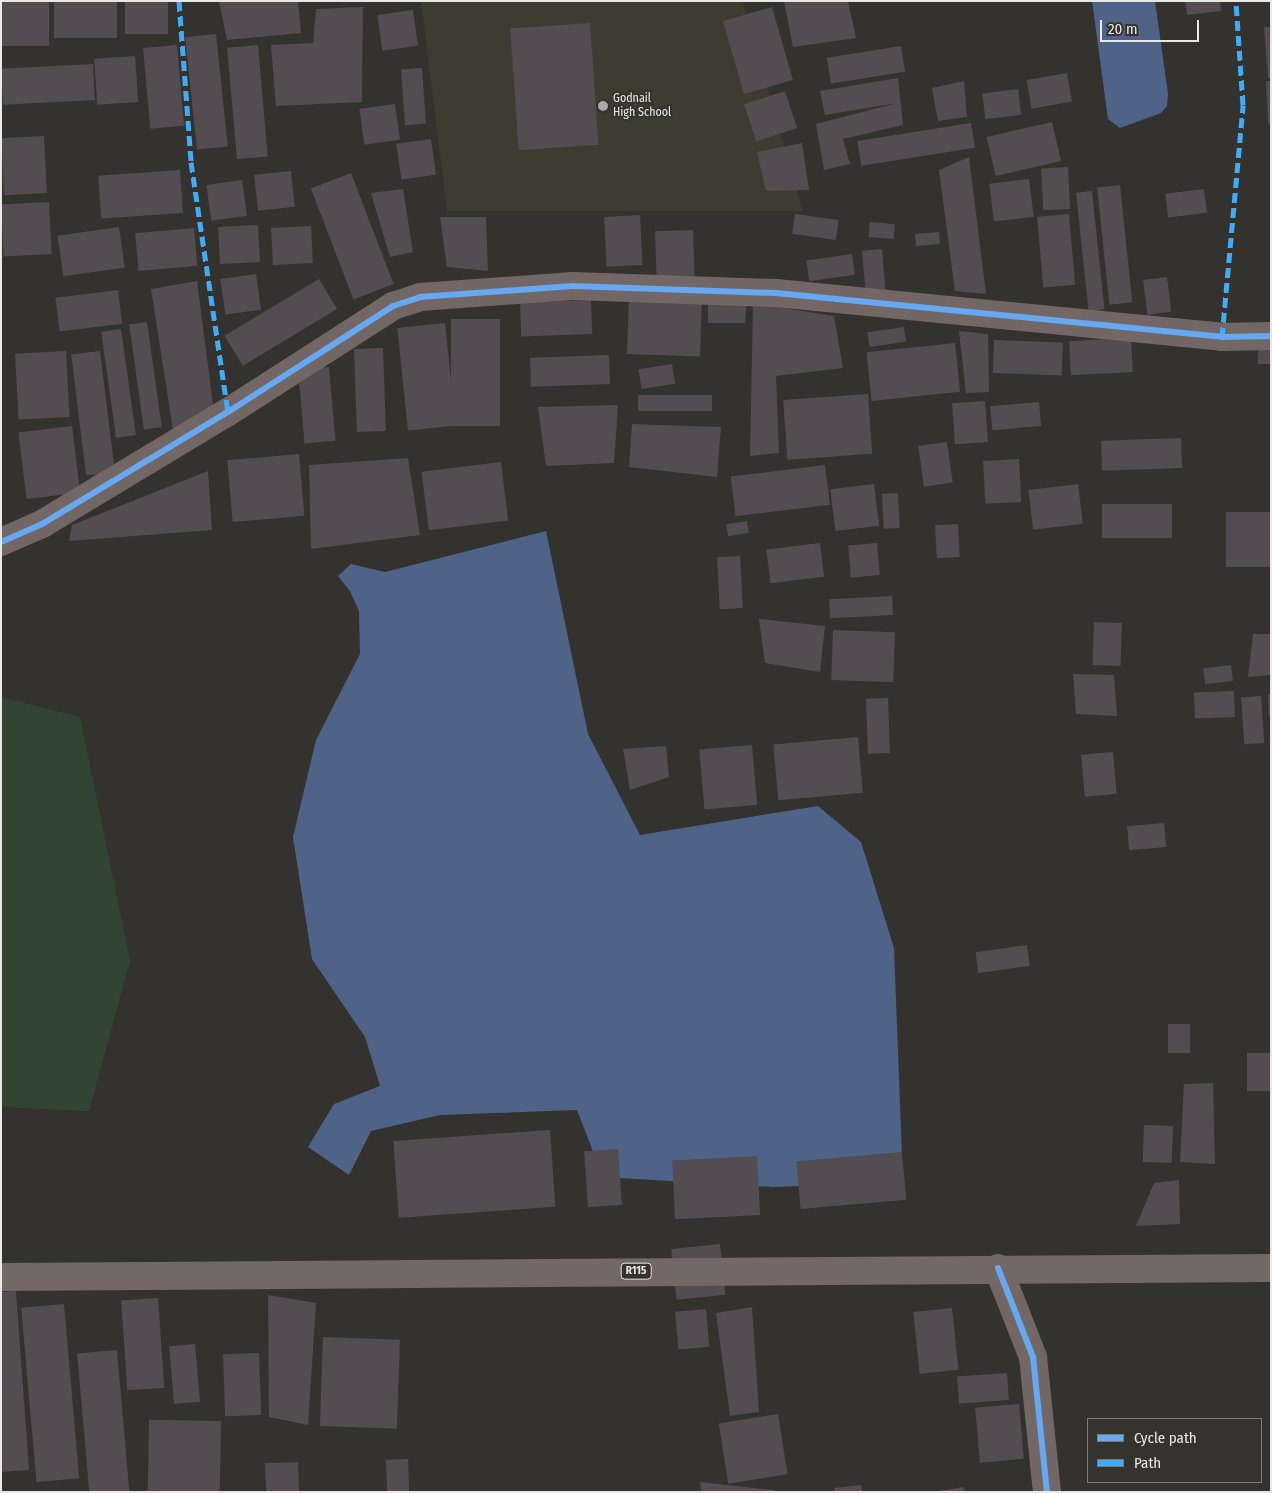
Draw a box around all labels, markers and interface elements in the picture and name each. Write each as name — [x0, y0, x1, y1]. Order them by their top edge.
scale bar — [1102, 10, 1201, 42]
text: 20 m — [1108, 20, 1138, 38]
place label: Godnail High School — [613, 92, 671, 120]
marker: Godnail High School — [597, 100, 609, 112]
road number: R115 — [620, 1262, 652, 1280]
legend — [1087, 1418, 1262, 1483]
text: Cycle path — [1134, 1429, 1197, 1447]
text: Path — [1134, 1454, 1161, 1472]

